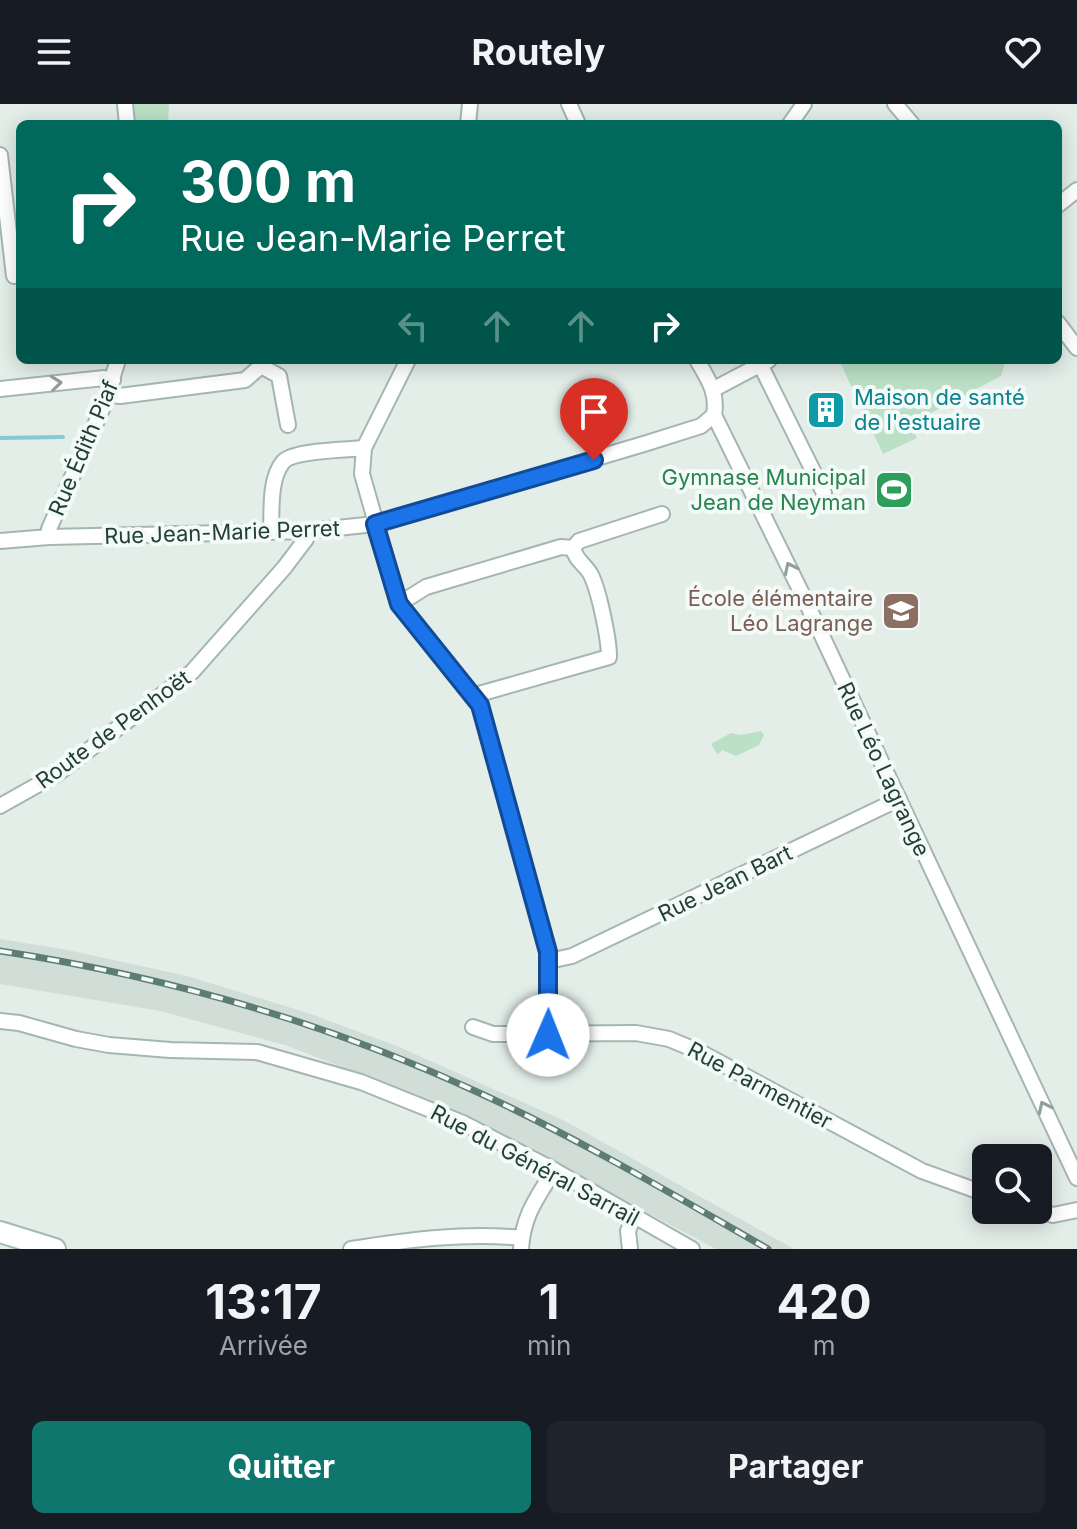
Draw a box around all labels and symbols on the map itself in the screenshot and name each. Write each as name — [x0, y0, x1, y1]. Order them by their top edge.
one-way arrow — [50, 375, 63, 392]
street label: Rue Édith Piaf — [43, 376, 123, 520]
pin — [560, 378, 628, 460]
place label: Maison de santé de l'estuaire — [854, 384, 1025, 435]
building icon: Maison de santé de l'estuaire — [805, 389, 847, 431]
place label: Gymnase Municipal Jean de Neyman — [662, 464, 866, 515]
sports icon: Gymnase Municipal Jean de Neyman — [873, 469, 915, 511]
street label: Rue Jean-Marie Perret — [104, 515, 340, 549]
one-way arrow — [784, 562, 800, 576]
place label: École élémentaire Léo Lagrange — [688, 585, 873, 636]
school or university icon: École élémentaire Léo Lagrange — [880, 590, 922, 632]
street label: Route de Penhoët — [31, 664, 195, 794]
street label: Rue Léo Lagrange — [832, 678, 936, 860]
street label: Rue Jean Bart — [654, 839, 796, 927]
position arrow — [506, 993, 590, 1077]
street label: Rue Parmentier — [683, 1036, 837, 1134]
street label: Rue du Général Sarrail — [426, 1099, 644, 1231]
one-way arrow — [1038, 1101, 1054, 1116]

